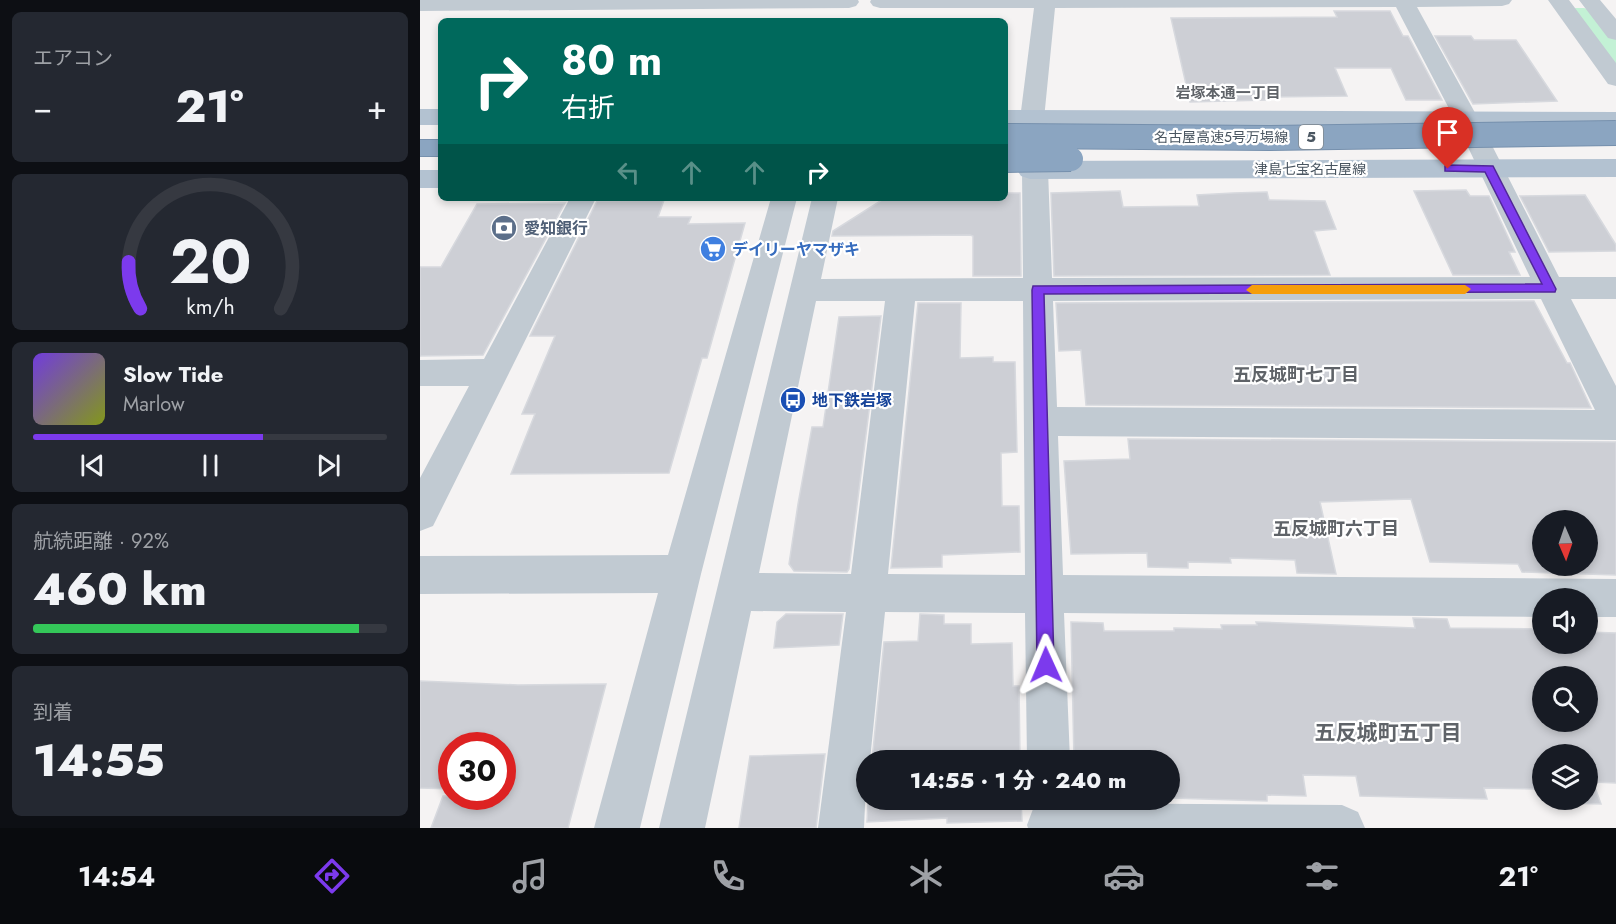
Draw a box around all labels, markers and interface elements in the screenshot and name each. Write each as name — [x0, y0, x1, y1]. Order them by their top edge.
text: 80 m — [561, 30, 662, 91]
icon: right — [462, 42, 540, 120]
text: エアコン — [33, 44, 113, 73]
text: 21° — [176, 74, 244, 139]
district label: 岩塚本通一丁目 — [1175, 82, 1281, 104]
text: − — [33, 84, 52, 131]
text: + — [367, 84, 387, 131]
text: 右折 — [561, 88, 615, 127]
pin — [1422, 107, 1473, 169]
icon: arrive — [1431, 116, 1464, 149]
road number: 5 — [1299, 125, 1323, 149]
street label: 名古屋高速5号万場線 — [1154, 127, 1288, 147]
icon: left — [612, 156, 645, 189]
icon: ahead — [675, 156, 708, 189]
icon: ahead — [738, 156, 771, 189]
icon: right — [801, 156, 834, 189]
street label: 津島七宝名古屋線 — [1254, 159, 1366, 179]
bank icon: 愛知銀行 — [489, 213, 519, 243]
text: 20 — [169, 216, 251, 306]
place label: 愛知銀行 — [524, 217, 588, 240]
supermarket icon: デイリーヤマザキ — [698, 234, 728, 264]
place label: デイリーヤマザキ — [732, 238, 860, 261]
text: km/h — [186, 291, 234, 322]
text: Slow Tide — [123, 358, 223, 390]
district label: 五反城町七丁目 — [1233, 362, 1359, 388]
bus stop icon: 地下鉄岩塚 — [778, 385, 808, 415]
place label: 地下鉄岩塚 — [812, 389, 892, 412]
text: Marlow — [123, 390, 185, 419]
icon: previous — [76, 449, 109, 482]
icon: pause — [194, 449, 227, 482]
icon: next — [312, 449, 345, 482]
north arrow — [1532, 510, 1598, 576]
map controls — [1532, 510, 1598, 810]
district label: 五反城町六丁目 — [1273, 516, 1399, 542]
text: 航続距離 · 92% — [33, 527, 169, 556]
text: 460 km — [33, 557, 207, 622]
button: sound — [1532, 588, 1598, 654]
position arrow — [1014, 633, 1078, 697]
button: search — [1532, 666, 1598, 732]
text: 到着 — [33, 698, 73, 727]
district label: 五反城町五丁目 — [1315, 718, 1462, 748]
text: 14:55 — [33, 728, 165, 793]
speed limit sign: 30 — [438, 732, 516, 810]
button: layers — [1532, 744, 1598, 810]
text: 14:55 · 1 分 · 240 m — [910, 764, 1126, 796]
icon: directions — [311, 855, 353, 897]
icon: music — [509, 855, 551, 897]
icon: phone — [707, 855, 749, 897]
icon: climate — [905, 855, 947, 897]
icon: car — [1103, 855, 1145, 897]
icon: filters — [1301, 855, 1343, 897]
text: 14:54 — [78, 857, 155, 896]
text: 21° — [1498, 857, 1538, 896]

